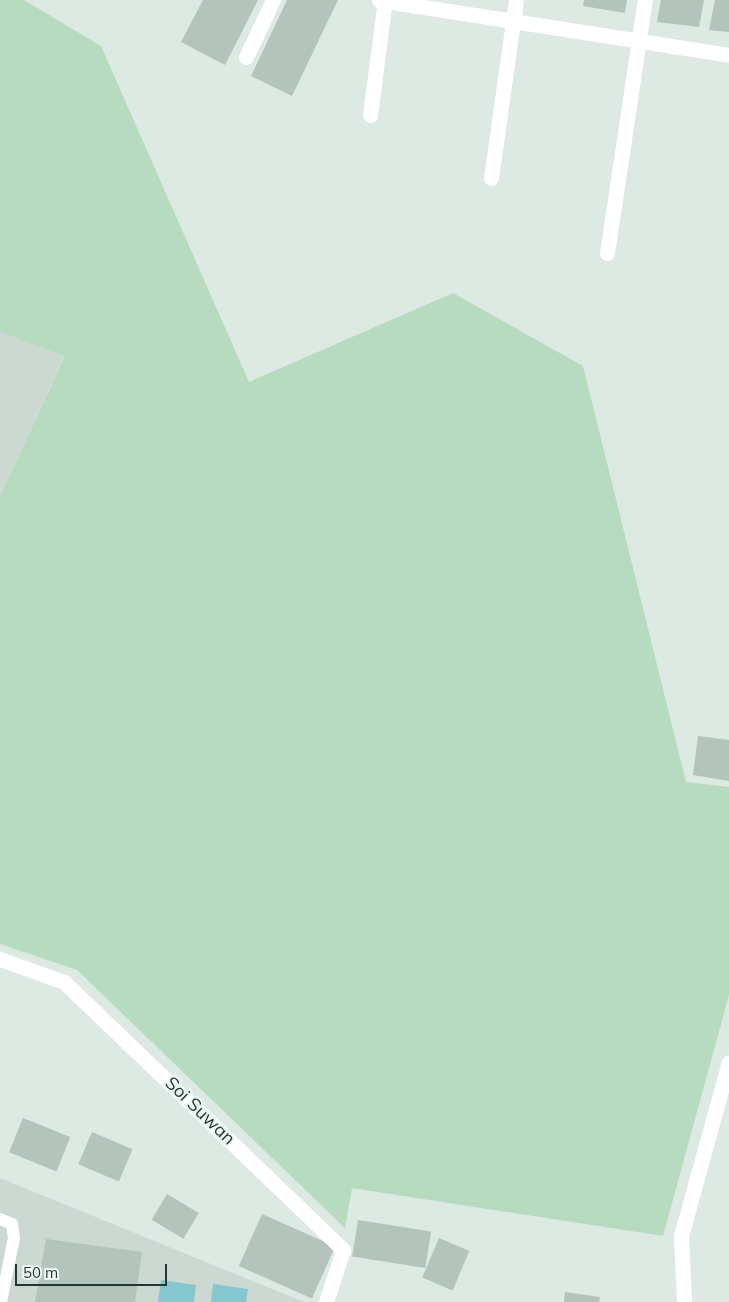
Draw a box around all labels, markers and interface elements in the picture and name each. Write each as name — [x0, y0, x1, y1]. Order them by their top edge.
street label: Soi Suwan — [161, 1072, 239, 1150]
scale bar — [18, 1254, 170, 1286]
text: 50 m — [23, 1263, 58, 1282]

